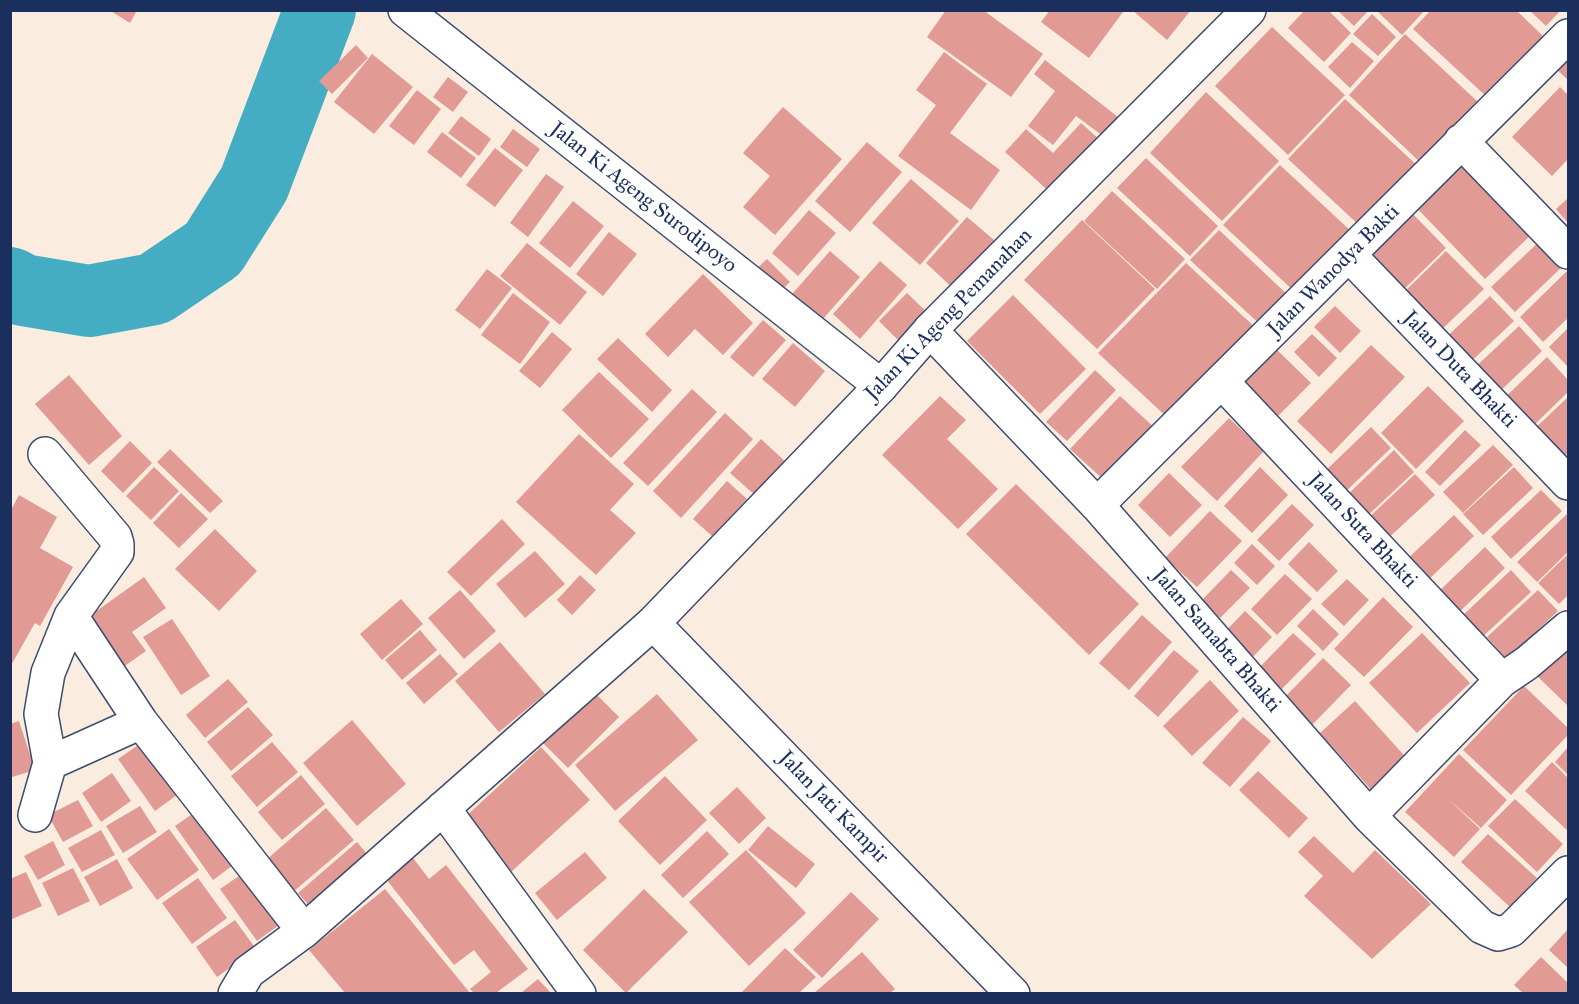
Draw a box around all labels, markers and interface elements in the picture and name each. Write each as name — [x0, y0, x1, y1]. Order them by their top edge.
street label: Jalan Ki Ageng Surodipoyo — [544, 117, 742, 279]
street label: Jalan Wanodya Bakti — [1263, 200, 1405, 342]
street label: Jalan Ki Ageng Pemanahan — [860, 224, 1038, 406]
street label: Jalan Duta Bhakti — [1397, 306, 1521, 434]
street label: Jalan Suta Bhakti — [1302, 468, 1422, 594]
street label: Jalan Samabta Bhakti — [1146, 564, 1286, 718]
street label: Jalan Jati Kampir — [773, 746, 893, 870]

